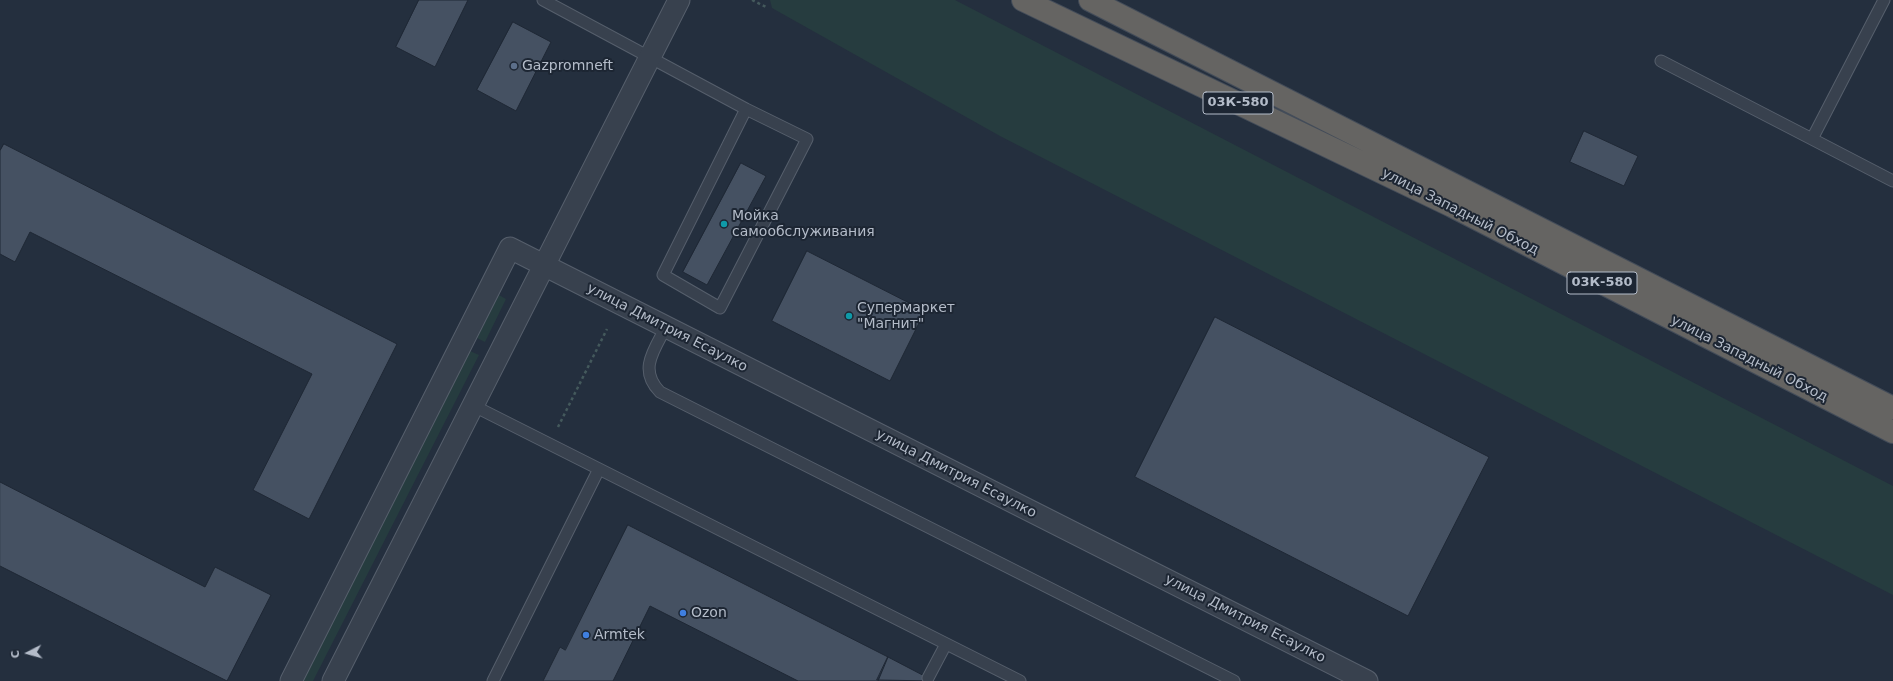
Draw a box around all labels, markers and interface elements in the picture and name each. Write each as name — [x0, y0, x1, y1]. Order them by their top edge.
place label: Gazpromneft — [522, 58, 613, 74]
marker: Gazpromneft — [509, 61, 519, 71]
road number: 03К-580 — [1203, 92, 1273, 114]
street label: улица Западный Обход — [1379, 165, 1541, 259]
place label: Мойка самообслуживания — [732, 208, 875, 240]
marker: Мойка самообслуживания — [719, 219, 729, 229]
road number: 03К-580 — [1567, 272, 1637, 294]
street label: улица Дмитрия Есаулко — [584, 280, 750, 376]
place label: Супермаркет "Магнит" — [857, 300, 955, 332]
marker: Супермаркет "Магнит" — [844, 311, 854, 321]
street label: улица Западный Обход — [1668, 312, 1830, 406]
street label: улица Дмитрия Есаулко — [873, 426, 1039, 522]
street label: улица Дмитрия Есаулко — [1162, 571, 1328, 667]
place label: Ozon — [691, 605, 727, 621]
marker: Ozon — [678, 608, 688, 618]
place label: Armtek — [594, 627, 645, 643]
marker: Armtek — [581, 630, 591, 640]
north arrow — [8, 633, 48, 673]
text: С — [9, 650, 22, 659]

